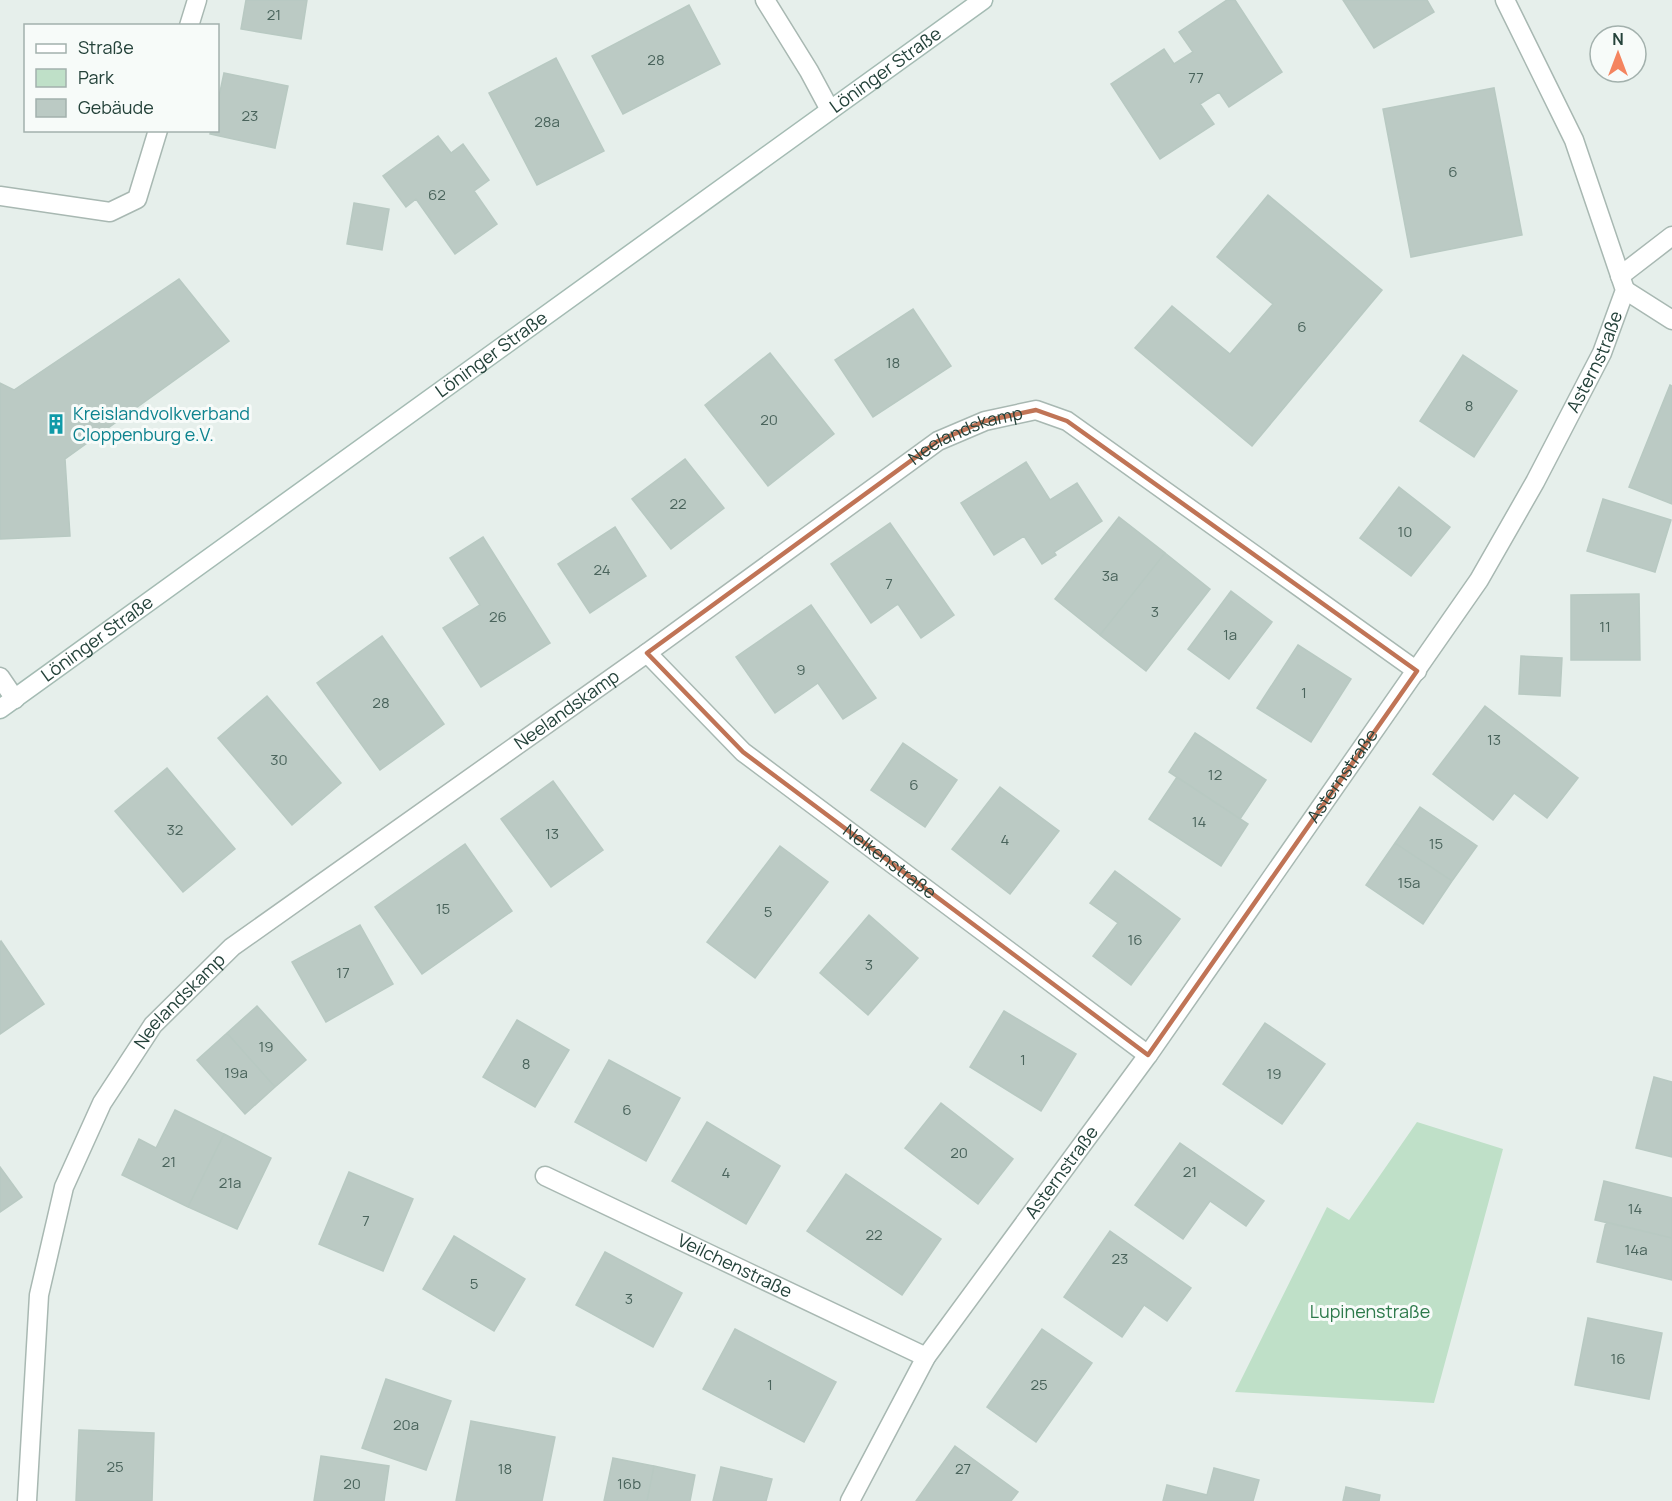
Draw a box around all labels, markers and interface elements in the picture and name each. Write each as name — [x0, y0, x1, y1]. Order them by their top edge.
house number: 21 — [267, 4, 281, 25]
street label: Löninger Straße — [824, 21, 946, 118]
legend — [24, 24, 219, 132]
north arrow — [1588, 24, 1648, 84]
text: N — [1612, 28, 1624, 50]
text: Straße — [78, 35, 134, 59]
house number: 28 — [647, 49, 665, 70]
text: Park — [78, 65, 115, 89]
house number: 77 — [1188, 67, 1204, 88]
text: Gebäude — [78, 95, 154, 119]
house number: 23 — [242, 105, 258, 126]
house number: 28a — [534, 111, 560, 132]
house number: 6 — [1448, 161, 1458, 182]
house number: 62 — [428, 184, 446, 205]
street label: Löninger Straße — [430, 305, 552, 402]
street label: Asternstraße — [1560, 307, 1627, 416]
house number: 6 — [1297, 316, 1307, 337]
house number: 18 — [886, 352, 900, 373]
house number: 8 — [1465, 395, 1473, 416]
street label: Neelandskamp — [903, 400, 1025, 470]
place label: Kreislandvolkverband Cloppenburg e.V. — [73, 401, 250, 446]
house number: 20 — [760, 409, 778, 430]
building icon: Kreislandvolkverband Cloppenburg e.V. — [44, 412, 68, 436]
house number: 22 — [669, 493, 687, 514]
house number: 10 — [1398, 521, 1413, 542]
house number: 24 — [593, 559, 611, 580]
house number: 3a — [1102, 565, 1118, 586]
house number: 7 — [885, 573, 893, 594]
street label: Löninger Straße — [36, 589, 158, 686]
house number: 3 — [1151, 601, 1159, 622]
house number: 26 — [489, 606, 507, 627]
house number: 11 — [1599, 616, 1611, 637]
house number: 1a — [1223, 624, 1237, 645]
house number: 9 — [796, 659, 806, 680]
street label: Neelandskamp — [509, 664, 624, 754]
house number: 1 — [1301, 682, 1307, 703]
house number: 28 — [372, 692, 390, 713]
street label: Asternstraße — [1301, 723, 1383, 827]
house number: 13 — [1487, 729, 1501, 750]
house number: 30 — [270, 749, 288, 770]
house number: 12 — [1208, 764, 1222, 785]
house number: 6 — [909, 774, 919, 795]
house number: 14 — [1192, 811, 1206, 832]
street label: Nelkenstraße — [839, 818, 942, 904]
house number: 32 — [167, 819, 183, 840]
house number: 13 — [545, 823, 559, 844]
house number: 4 — [1001, 829, 1010, 850]
house number: 15 — [1429, 833, 1443, 854]
house number: 15a — [1398, 872, 1420, 893]
house number: 15 — [436, 898, 450, 919]
house number: 5 — [764, 901, 772, 922]
house number: 16 — [1127, 929, 1143, 950]
street label: Neelandskamp — [128, 948, 230, 1053]
house number: 3 — [865, 954, 873, 975]
house number: 17 — [336, 962, 350, 983]
house number: 19 — [258, 1036, 274, 1057]
house number: 1 — [1020, 1049, 1026, 1070]
house number: 8 — [522, 1053, 530, 1074]
house number: 19a — [224, 1062, 248, 1083]
house number: 19 — [1266, 1063, 1282, 1084]
house number: 6 — [622, 1099, 632, 1120]
street label: Asternstraße — [1019, 1121, 1103, 1223]
house number: 20 — [950, 1142, 968, 1163]
house number: 21 — [162, 1151, 176, 1172]
house number: 21 — [1183, 1161, 1197, 1182]
house number: 4 — [722, 1162, 731, 1183]
house number: 21a — [219, 1172, 241, 1193]
house number: 14 — [1628, 1198, 1642, 1219]
house number: 7 — [362, 1210, 370, 1231]
house number: 22 — [865, 1224, 883, 1245]
street label: Veilchenstraße — [674, 1228, 796, 1303]
house number: 14a — [1624, 1239, 1648, 1260]
house number: 23 — [1112, 1248, 1128, 1269]
house number: 5 — [470, 1273, 478, 1294]
house number: 3 — [625, 1288, 633, 1309]
park label: Lupinenstraße — [1310, 1299, 1430, 1323]
house number: 16 — [1610, 1348, 1626, 1369]
house number: 1 — [767, 1374, 773, 1395]
house number: 25 — [1030, 1374, 1048, 1395]
house number: 20a — [393, 1414, 419, 1435]
house number: 25 — [106, 1456, 124, 1477]
house number: 18 — [498, 1458, 512, 1479]
house number: 27 — [955, 1458, 971, 1479]
house number: 20 — [343, 1473, 361, 1494]
house number: 16b — [617, 1473, 641, 1494]

